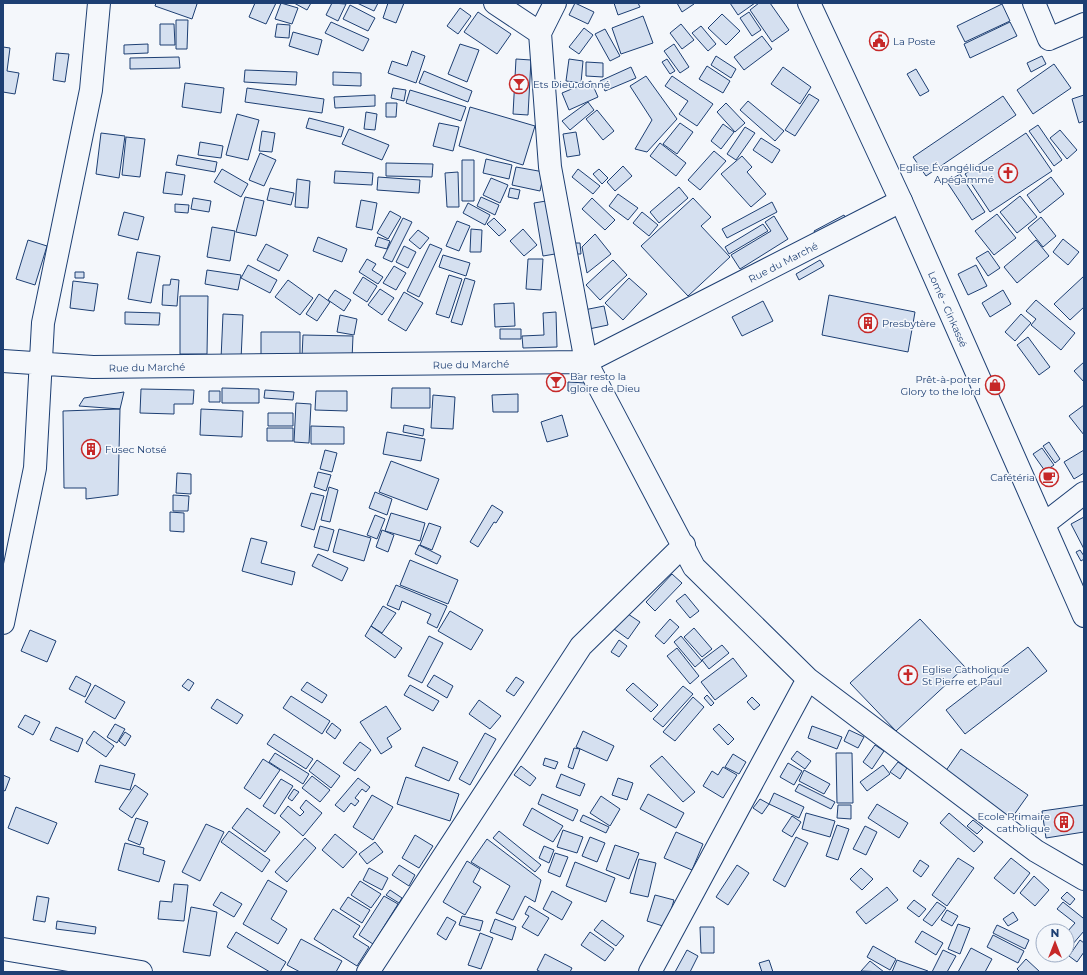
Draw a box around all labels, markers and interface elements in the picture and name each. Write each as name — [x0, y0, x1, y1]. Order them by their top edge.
public building icon: La Poste — [868, 30, 890, 52]
place label: La Poste — [893, 35, 936, 48]
bar icon: Ets Dieu donné — [508, 73, 530, 95]
place label: Ets Dieu donné — [533, 78, 610, 91]
place label: Eglise Évangélique Apégammé — [899, 161, 994, 186]
church icon: Eglise Évangélique Apégammé — [997, 162, 1019, 184]
street label: Rue du Marché — [746, 239, 820, 286]
street label: Lomé - Cinkassé — [925, 269, 970, 349]
building icon: Presbytère — [857, 312, 879, 334]
place label: Presbytère — [882, 317, 936, 330]
street label: Rue du Marché — [433, 357, 509, 372]
street label: Rue du Marché — [109, 360, 185, 375]
place label: Bar resto la gloire de Dieu — [570, 370, 640, 395]
bar icon: Bar resto la gloire de Dieu — [545, 371, 567, 393]
place label: Prêt-à-porter Glory to the lord — [900, 373, 981, 398]
shop icon: Prêt-à-porter Glory to the lord — [984, 374, 1006, 396]
building icon: Fusec Notsé — [80, 438, 102, 460]
place label: Fusec Notsé — [105, 443, 166, 456]
cafe icon: Cafétéria — [1038, 466, 1060, 488]
place label: Cafétéria — [990, 471, 1035, 484]
place label: Eglise Catholique St Pierre et Paul — [922, 663, 1009, 688]
church icon: Eglise Catholique St Pierre et Paul — [897, 664, 919, 686]
place label: Ecole Primaire catholique — [978, 810, 1050, 835]
building icon: Ecole Primaire catholique — [1053, 811, 1075, 833]
north arrow — [1035, 923, 1075, 963]
text: N — [1051, 926, 1059, 940]

